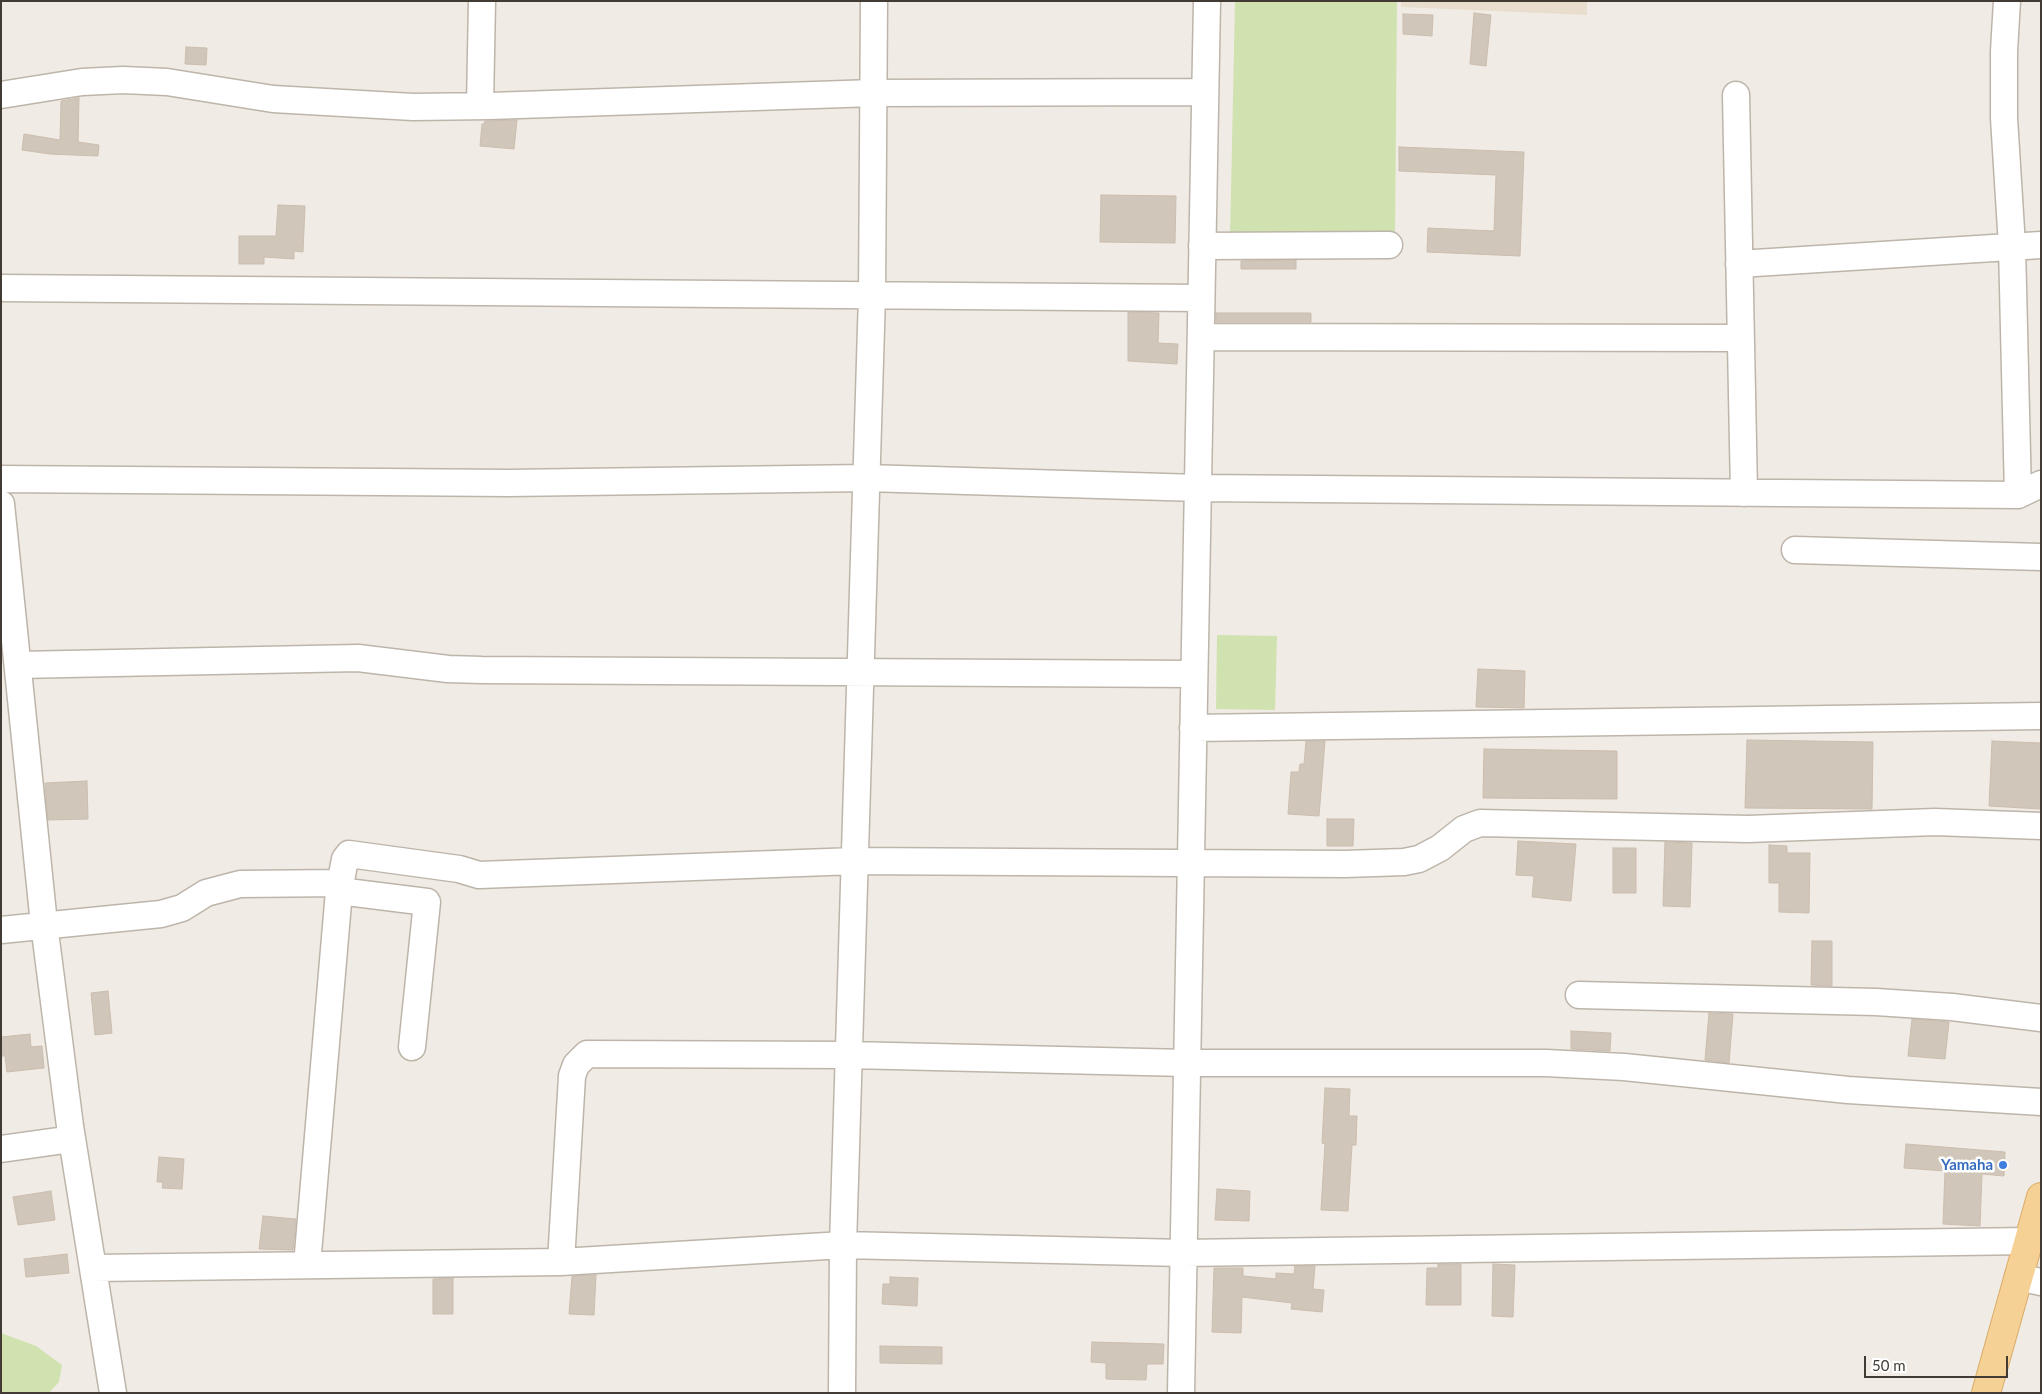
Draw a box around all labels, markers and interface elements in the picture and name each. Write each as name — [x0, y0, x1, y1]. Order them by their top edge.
place label: Yamaha — [1941, 1156, 1993, 1174]
marker: Yamaha — [1997, 1159, 2009, 1171]
scale bar — [1867, 1346, 2011, 1378]
text: 50 m — [1872, 1356, 1906, 1374]

